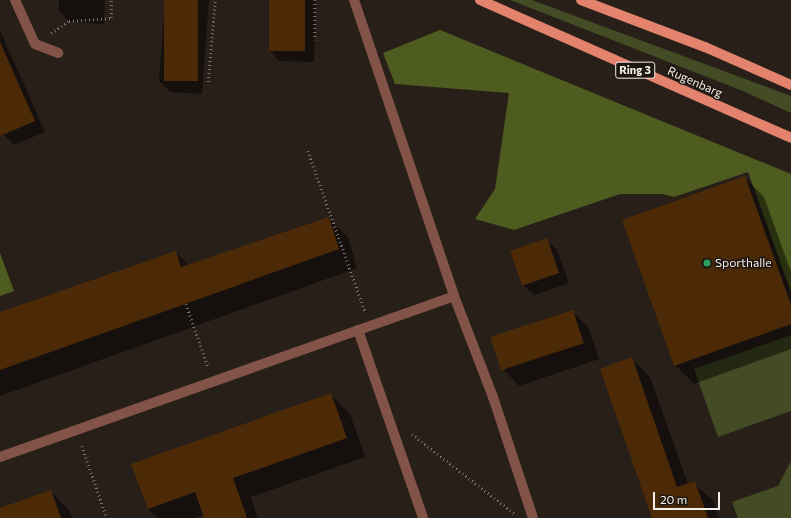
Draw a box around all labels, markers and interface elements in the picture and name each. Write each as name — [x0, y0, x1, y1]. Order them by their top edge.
road number: Ring 3 — [615, 61, 655, 79]
street label: Rugenbarg — [665, 63, 725, 101]
place label: Sporthalle — [715, 256, 772, 270]
marker: Sporthalle — [702, 258, 712, 268]
scale bar — [655, 484, 722, 510]
text: 20 m — [660, 492, 687, 506]

